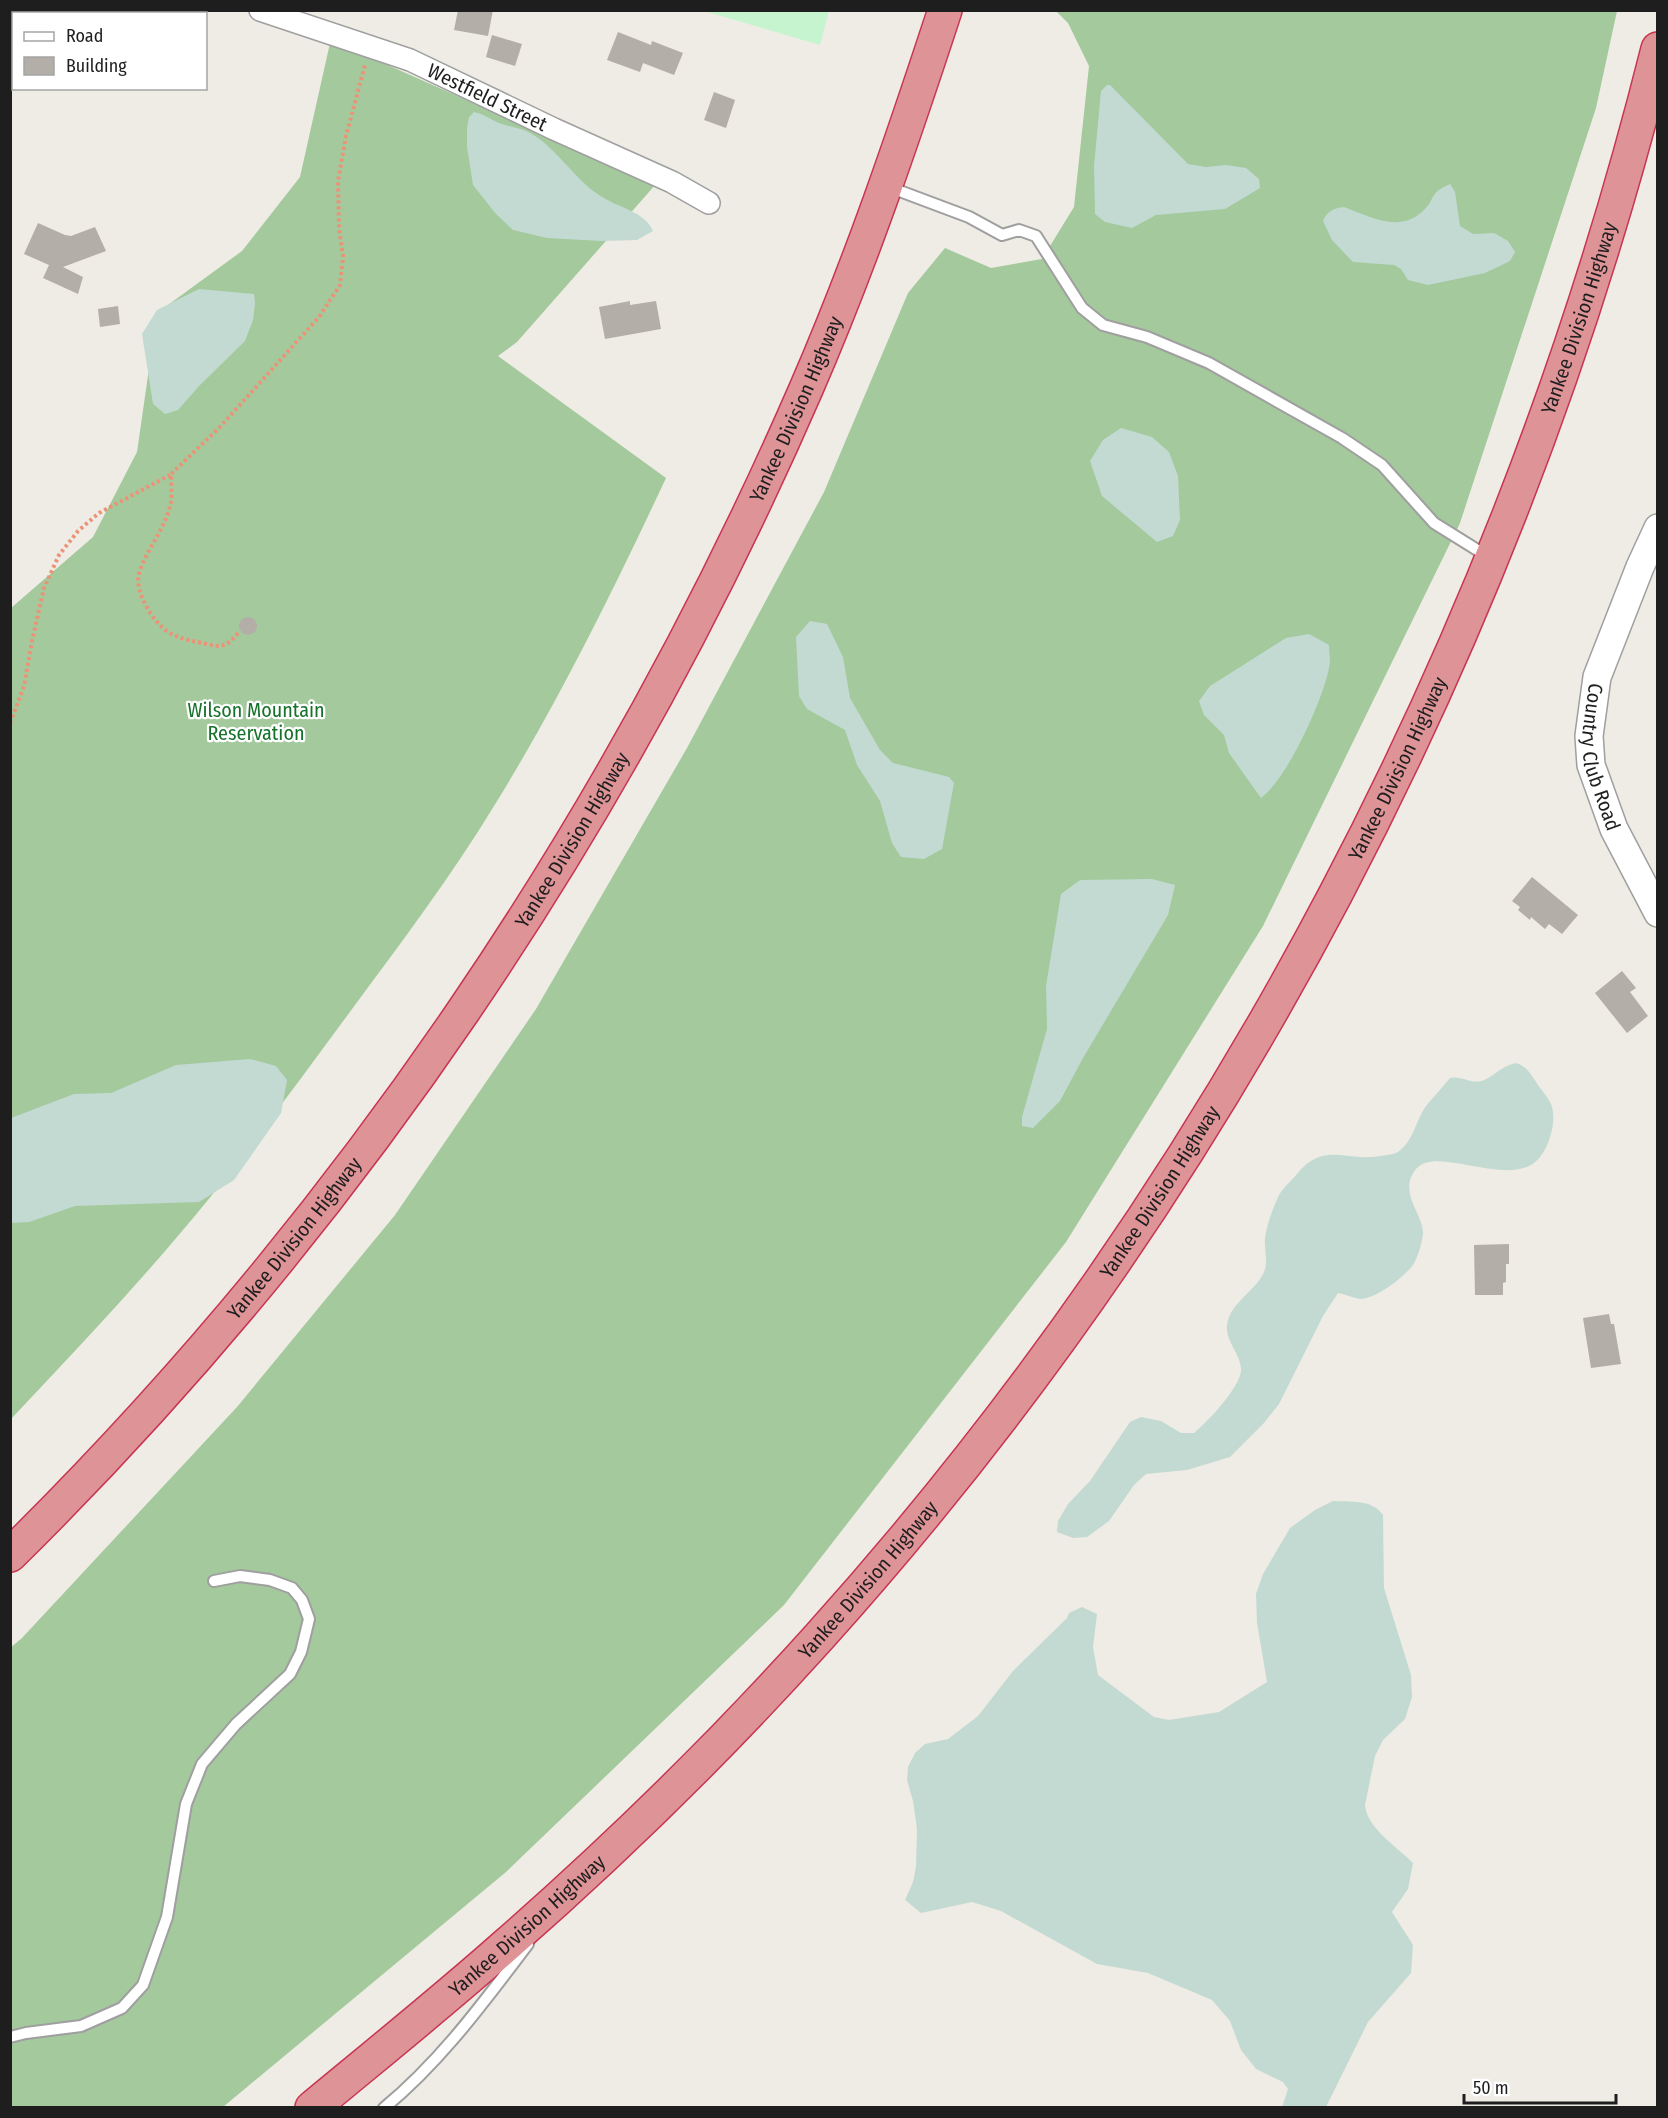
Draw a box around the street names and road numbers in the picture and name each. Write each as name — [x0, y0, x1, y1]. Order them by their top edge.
street label: Westfield Street — [424, 58, 552, 136]
street label: Yankee Division Highway — [1536, 219, 1622, 417]
street label: Yankee Division Highway — [744, 312, 847, 506]
street label: Yankee Division Highway — [1343, 673, 1452, 864]
street label: Country Club Road — [1577, 682, 1626, 834]
street label: Yankee Division Highway — [510, 748, 634, 932]
street label: Yankee Division Highway — [1095, 1101, 1224, 1282]
street label: Yankee Division Highway — [222, 1152, 366, 1324]
street label: Yankee Division Highway — [793, 1496, 943, 1664]
street label: Yankee Division Highway — [444, 1850, 610, 2001]

